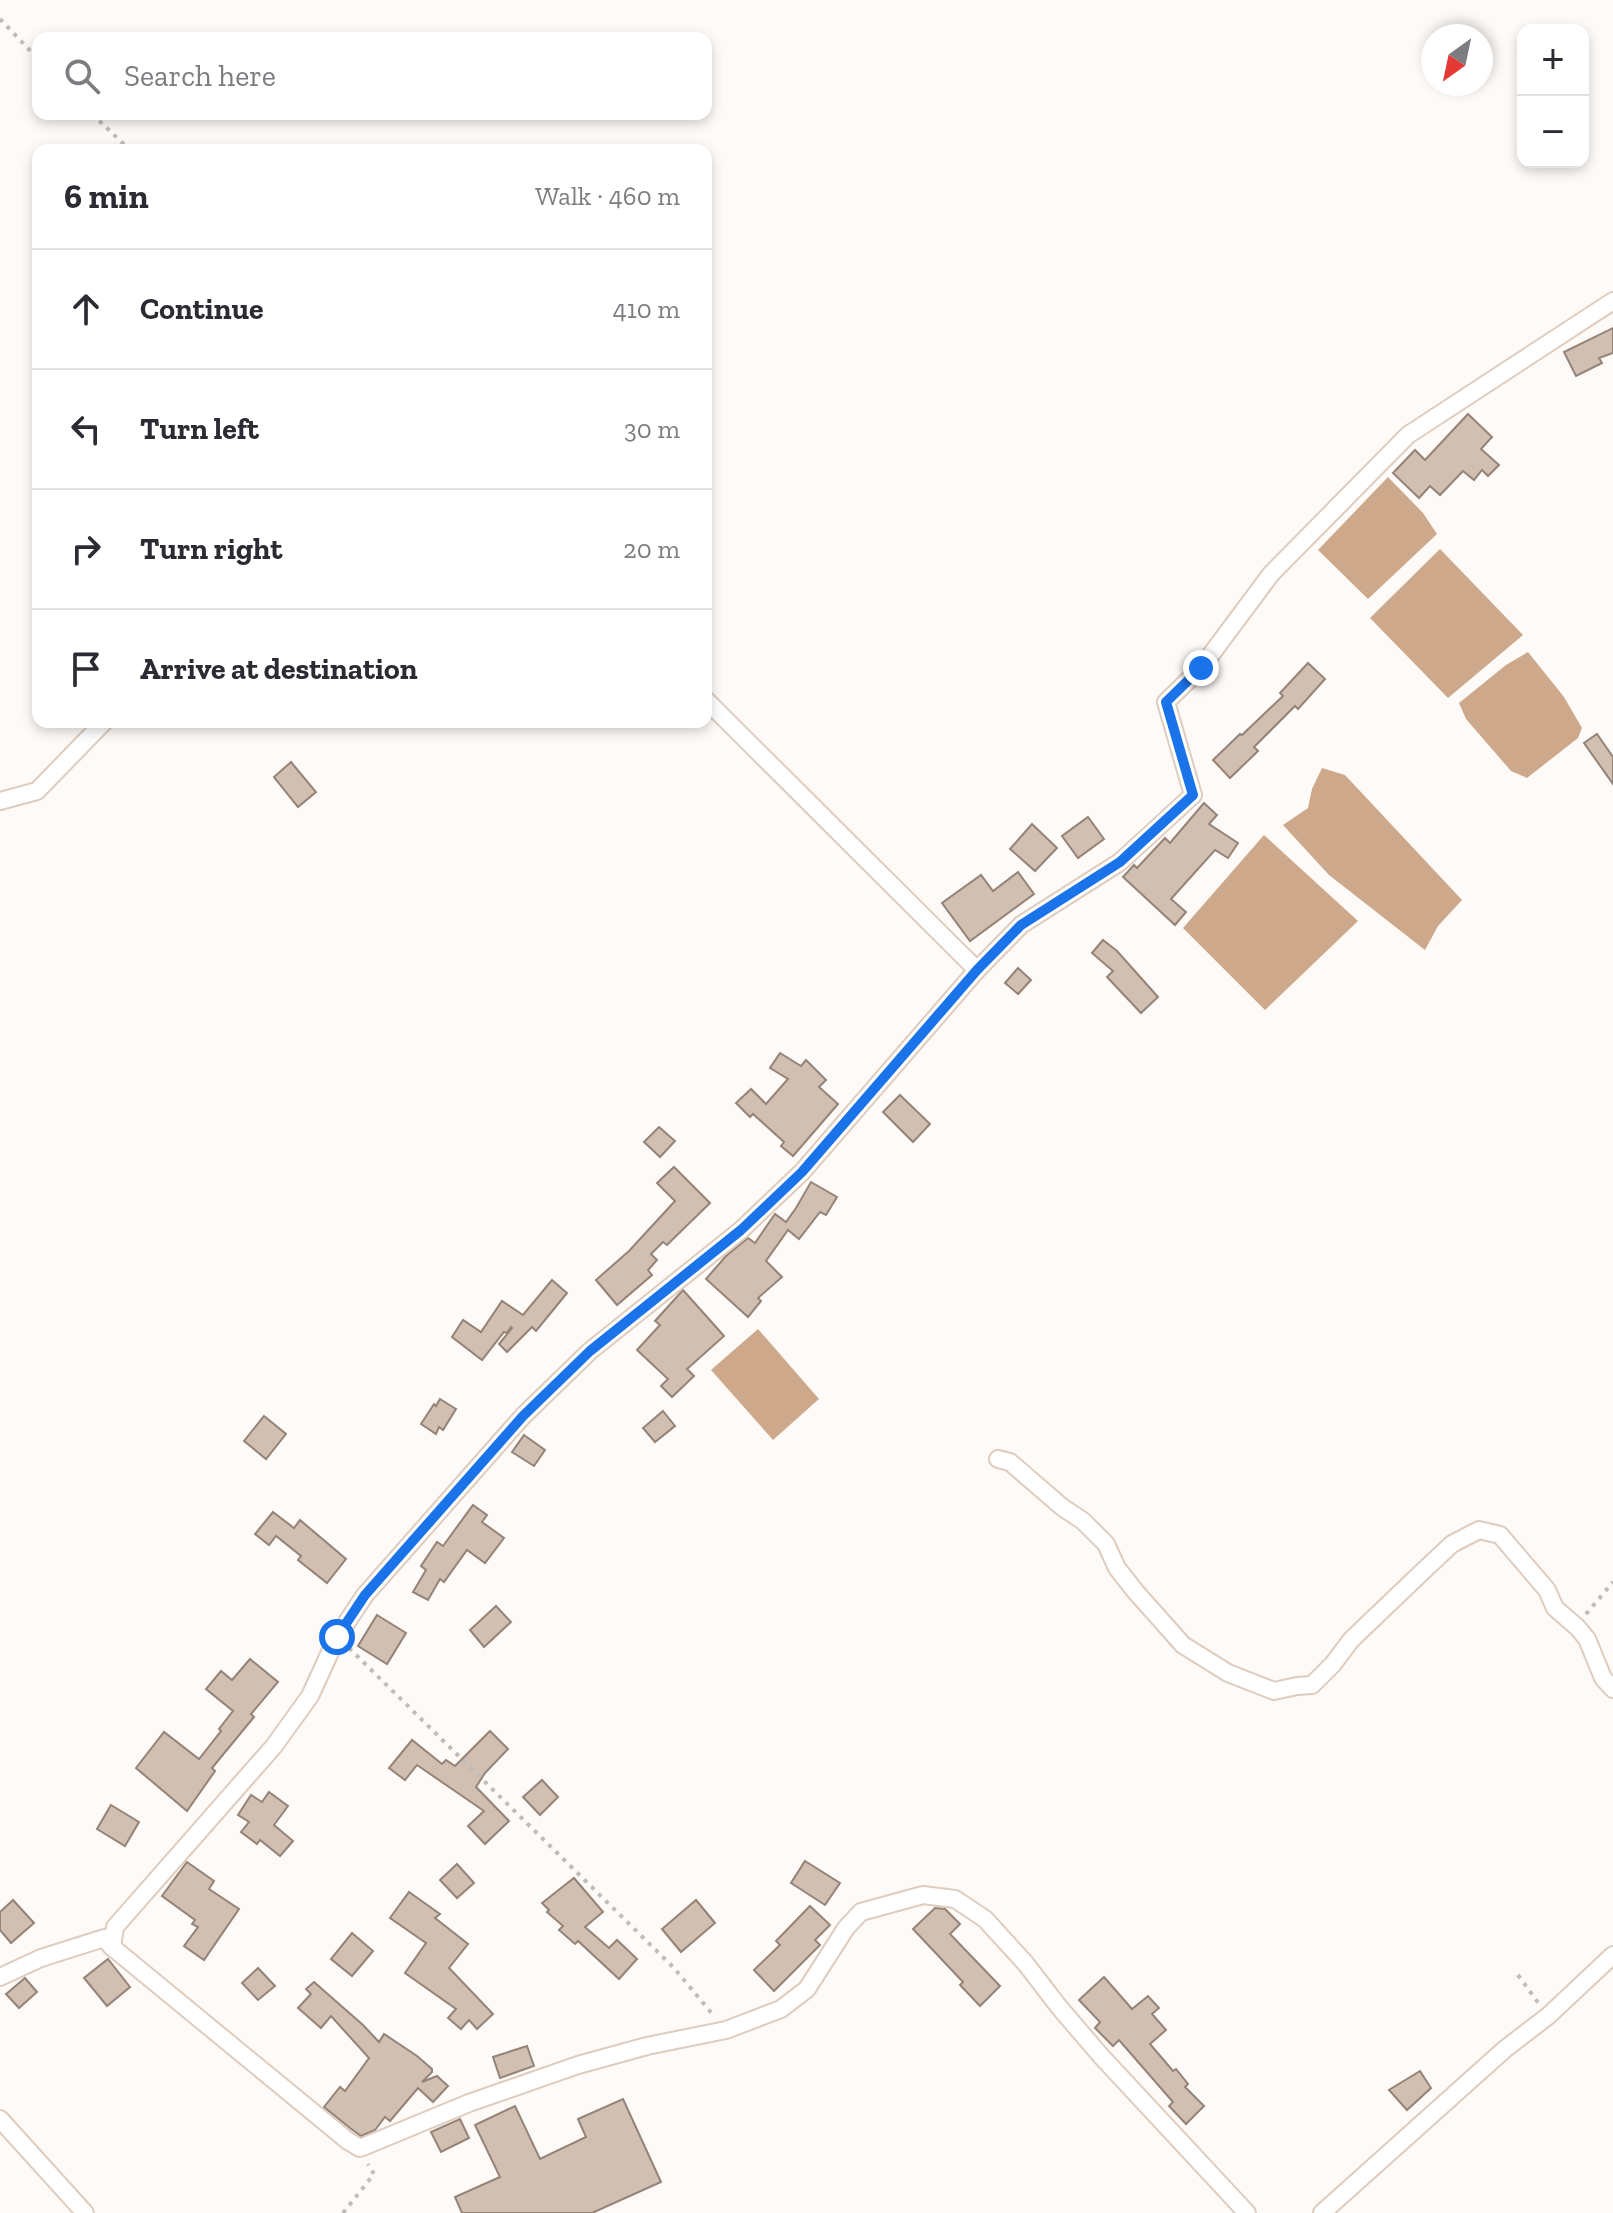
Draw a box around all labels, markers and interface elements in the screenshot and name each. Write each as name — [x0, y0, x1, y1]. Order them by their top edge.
north arrow — [1421, 24, 1493, 96]
map controls — [1517, 24, 1589, 168]
button: + — [1517, 24, 1589, 96]
search box — [32, 32, 712, 120]
icon: search — [60, 54, 104, 98]
text: Search here — [124, 58, 276, 94]
button: − — [1517, 96, 1589, 168]
text: 6 min — [64, 176, 149, 217]
text: Walk · 460 m — [535, 180, 680, 212]
icon: ahead — [64, 287, 108, 331]
text: Continue — [140, 291, 264, 327]
text: 410 m — [613, 293, 680, 325]
icon: left — [64, 407, 108, 451]
text: Turn left — [140, 411, 259, 447]
text: 30 m — [624, 413, 680, 445]
icon: right — [64, 527, 108, 571]
text: Turn right — [140, 531, 282, 567]
text: 20 m — [623, 533, 680, 565]
icon: arrive — [64, 647, 108, 691]
route end — [1183, 650, 1219, 686]
text: Arrive at destination — [140, 651, 417, 687]
route start — [319, 1619, 355, 1655]

